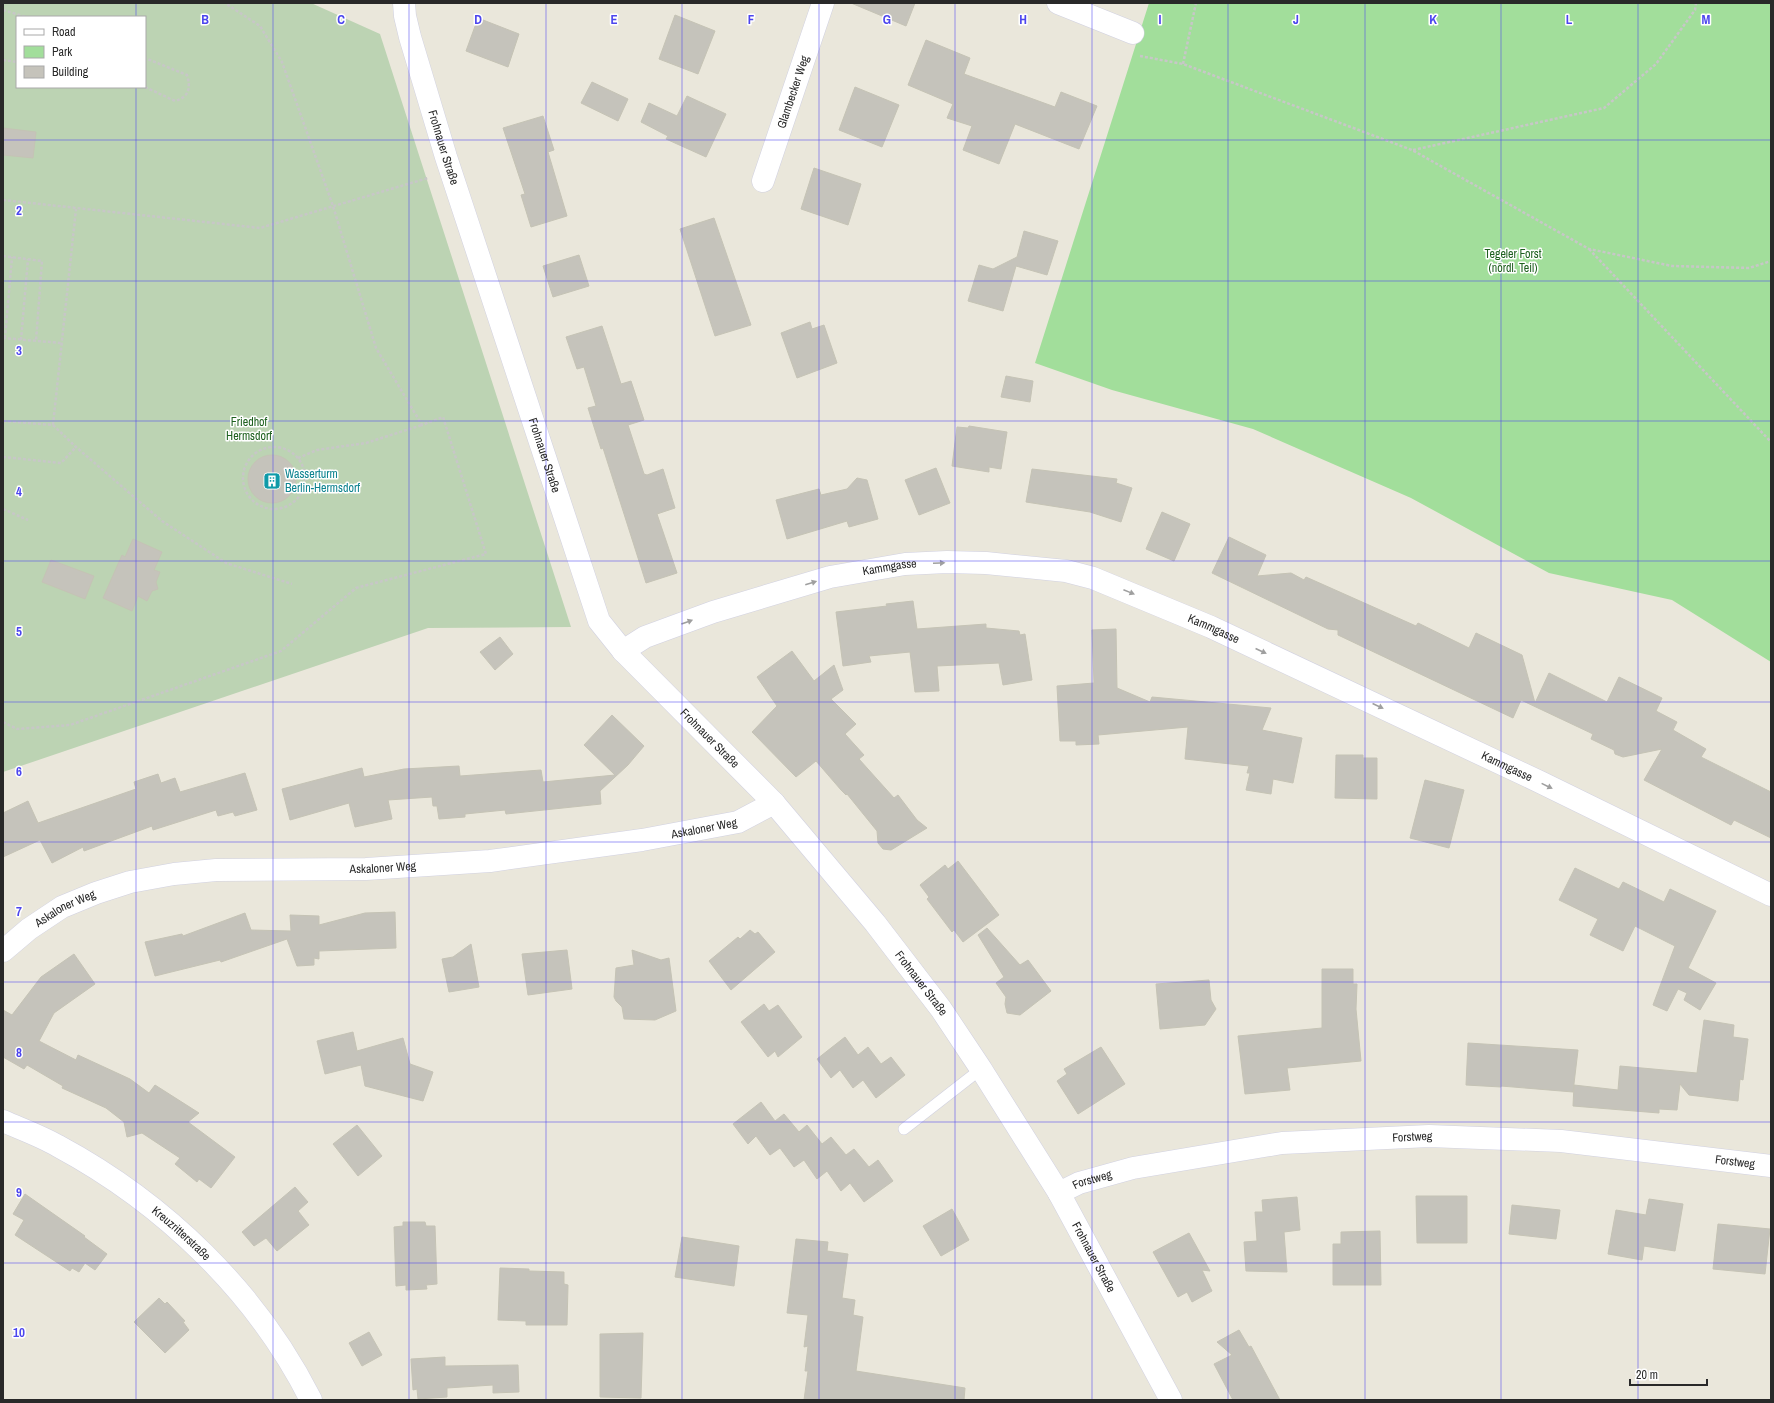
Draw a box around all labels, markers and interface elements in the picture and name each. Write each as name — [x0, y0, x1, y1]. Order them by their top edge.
text: B — [201, 11, 209, 28]
text: C — [337, 11, 345, 28]
text: D — [474, 11, 482, 28]
text: E — [610, 11, 618, 28]
text: F — [748, 11, 755, 28]
text: G — [883, 11, 891, 28]
text: H — [1019, 11, 1027, 28]
text: I — [1159, 11, 1162, 28]
text: J — [1293, 11, 1299, 28]
text: K — [1429, 11, 1437, 28]
text: L — [1566, 11, 1573, 28]
text: M — [1702, 11, 1711, 28]
legend — [16, 16, 146, 88]
text: Road — [52, 24, 76, 40]
text: Park — [52, 44, 72, 60]
street label: Glambecker Weg — [773, 53, 813, 130]
text: Building — [52, 64, 89, 80]
street label: Frohnauer Straße — [424, 108, 463, 187]
text: 2 — [16, 202, 22, 219]
park label: Tegeler Forst (nördl. Teil) — [1485, 246, 1542, 276]
text: 3 — [16, 342, 22, 359]
park label: Friedhof Hermsdorf — [226, 414, 272, 444]
street label: Frohnauer Straße — [525, 416, 564, 495]
place label: Wasserturm Berlin-Hermsdorf — [285, 466, 360, 496]
building icon: Wasserturm Berlin-Hermsdorf — [262, 471, 282, 491]
text: 4 — [16, 483, 22, 500]
street label: Kammgasse — [861, 555, 917, 579]
one-way arrow — [933, 559, 945, 566]
one-way arrow — [805, 580, 817, 586]
one-way arrow — [1124, 590, 1136, 596]
street label: Kammgasse — [1186, 610, 1242, 647]
one-way arrow — [681, 618, 693, 624]
text: 5 — [16, 623, 22, 640]
one-way arrow — [1255, 648, 1267, 654]
one-way arrow — [1373, 703, 1384, 709]
street label: Frohnauer Straße — [677, 705, 743, 772]
street label: Kammgasse — [1479, 748, 1535, 785]
text: 6 — [16, 763, 22, 780]
one-way arrow — [1541, 783, 1552, 789]
street label: Askaloner Weg — [669, 814, 739, 843]
street label: Askaloner Weg — [348, 858, 417, 877]
street label: Askaloner Weg — [31, 886, 98, 931]
text: 7 — [16, 903, 22, 920]
street label: Frohnauer Straße — [891, 948, 951, 1019]
text: 8 — [16, 1044, 22, 1061]
street label: Forstweg — [1392, 1128, 1433, 1146]
street label: Forstweg — [1714, 1151, 1756, 1172]
street label: Forstweg — [1070, 1166, 1114, 1193]
text: 9 — [16, 1184, 22, 1201]
street label: Kreuzritterstraße — [148, 1203, 214, 1264]
street label: Frohnauer Straße — [1068, 1219, 1119, 1295]
text: 10 — [13, 1324, 25, 1341]
scale bar — [1630, 1361, 1707, 1387]
text: 20 m — [1636, 1367, 1658, 1383]

